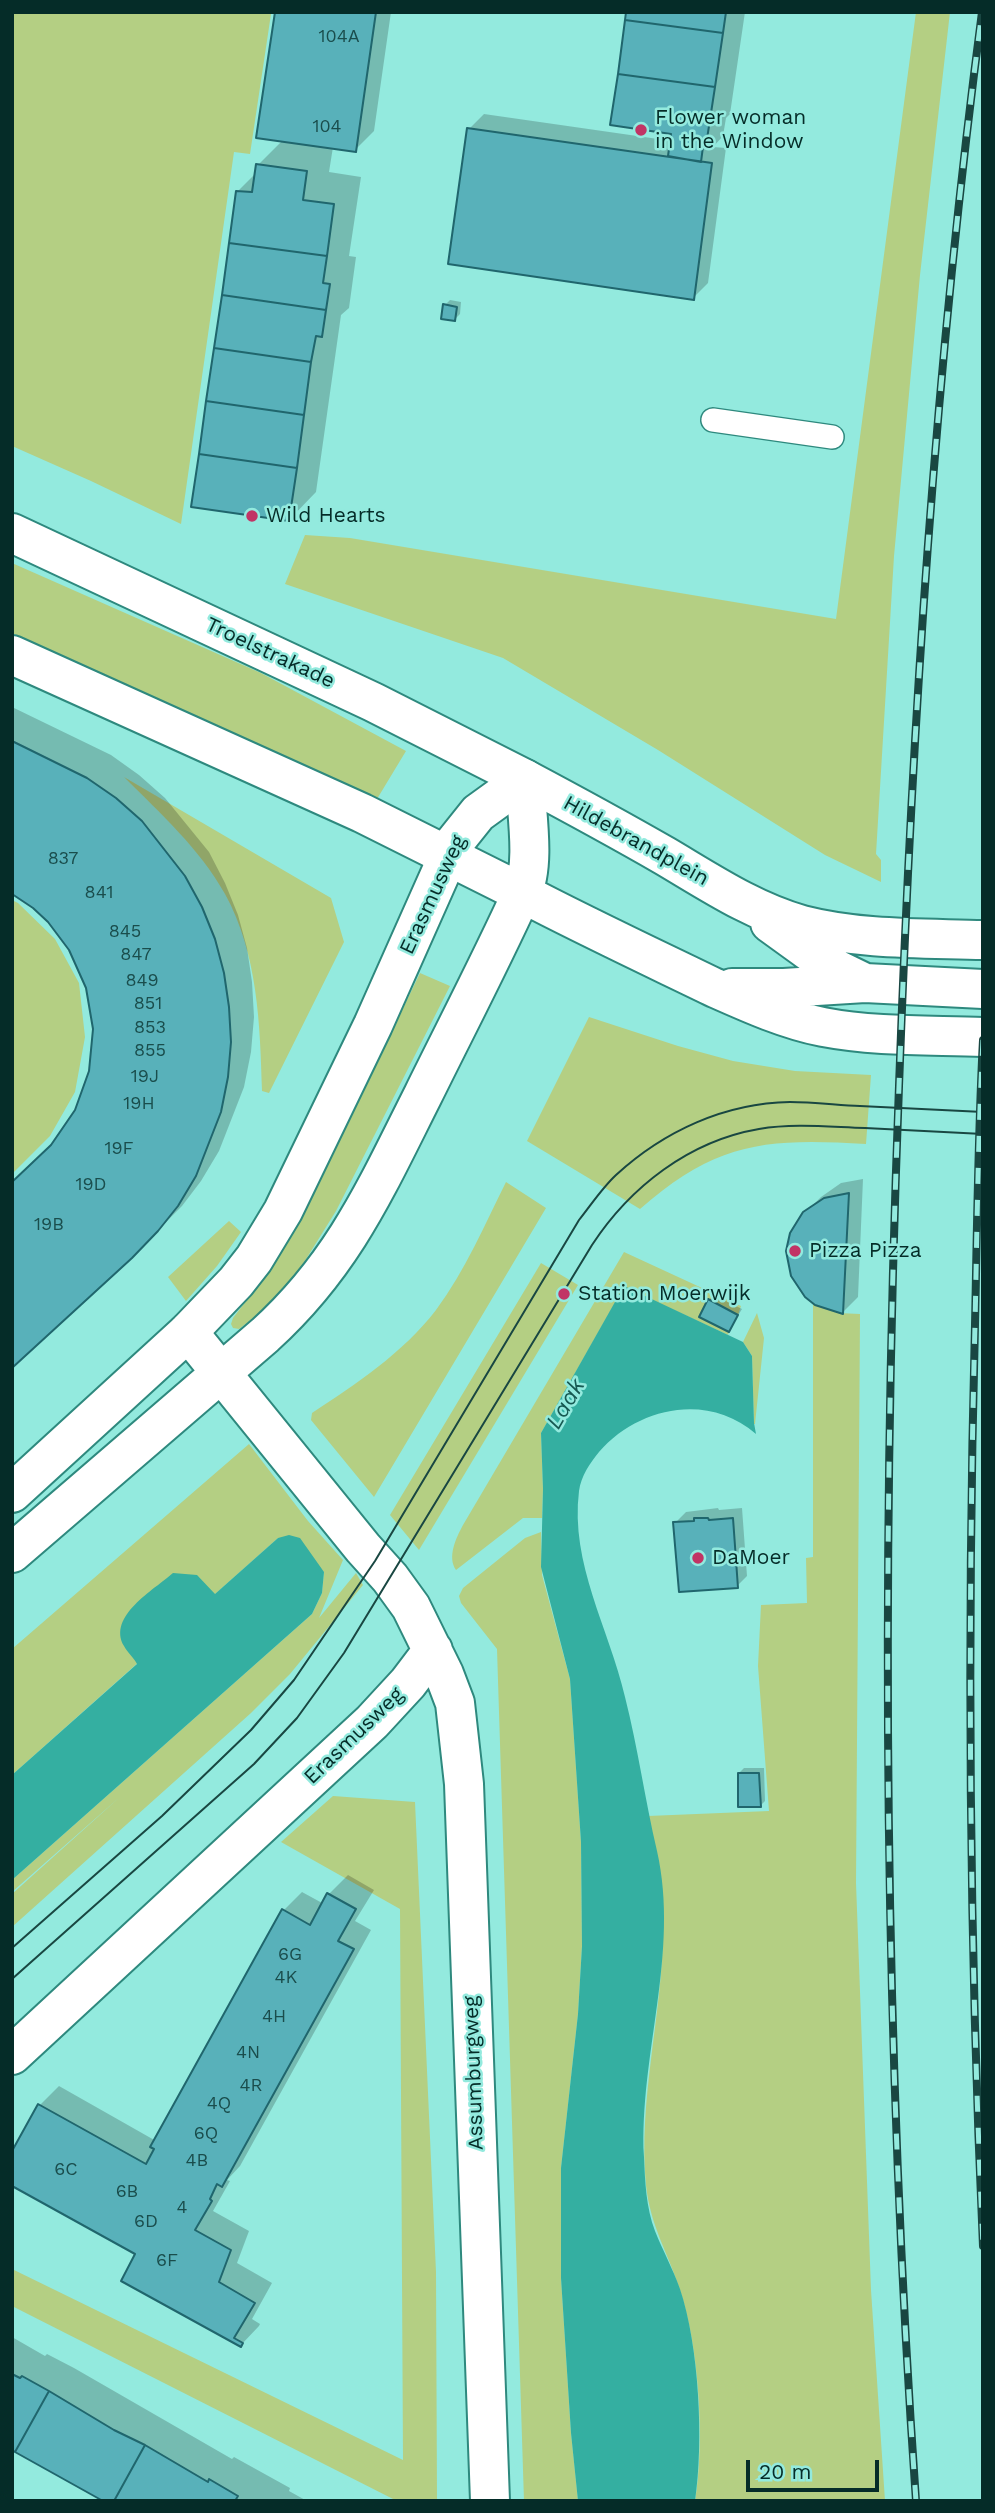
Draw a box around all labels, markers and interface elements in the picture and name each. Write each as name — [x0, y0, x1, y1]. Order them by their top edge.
house number: 104A — [318, 26, 360, 48]
place label: Flower woman in the Window — [655, 105, 806, 155]
house number: 104 — [312, 116, 342, 138]
marker: Flower woman in the Window — [633, 122, 649, 138]
place label: Wild Hearts — [266, 503, 386, 529]
marker: Wild Hearts — [244, 508, 260, 524]
street label: Troelstrakade — [201, 612, 339, 694]
street label: Hildebrandplein — [559, 791, 713, 891]
street label: Erasmusweg — [394, 831, 472, 959]
house number: 837 — [48, 848, 78, 870]
house number: 841 — [85, 882, 113, 904]
house number: 845 — [109, 921, 141, 943]
house number: 847 — [120, 944, 152, 966]
house number: 849 — [125, 970, 159, 992]
house number: 851 — [134, 993, 162, 1015]
house number: 853 — [134, 1017, 166, 1039]
house number: 855 — [134, 1040, 166, 1062]
house number: 19J — [131, 1066, 159, 1088]
house number: 19H — [123, 1093, 155, 1115]
house number: 19F — [104, 1138, 134, 1160]
house number: 19D — [75, 1174, 107, 1196]
house number: 19B — [34, 1214, 64, 1236]
place label: Pizza Pizza — [809, 1238, 922, 1264]
marker: Pizza Pizza — [787, 1243, 803, 1259]
place label: Station Moerwijk — [578, 1281, 751, 1307]
marker: Station Moerwijk — [556, 1286, 572, 1302]
water label: Laak — [541, 1374, 591, 1434]
place label: DaMoer — [712, 1545, 790, 1571]
marker: DaMoer — [690, 1550, 706, 1566]
street label: Erasmusweg — [299, 1682, 409, 1790]
house number: 6G — [278, 1944, 302, 1966]
house number: 4K — [275, 1967, 297, 1989]
street label: Assumburgweg — [459, 1995, 489, 2151]
house number: 4H — [262, 2006, 286, 2028]
house number: 4N — [236, 2042, 260, 2064]
house number: 4R — [240, 2075, 262, 2097]
house number: 4Q — [207, 2093, 231, 2115]
house number: 6Q — [194, 2123, 218, 2145]
house number: 4B — [186, 2150, 208, 2172]
house number: 6C — [54, 2159, 78, 2181]
house number: 6B — [116, 2181, 138, 2203]
house number: 4 — [177, 2197, 187, 2219]
house number: 6D — [134, 2211, 158, 2233]
house number: 6F — [156, 2250, 178, 2272]
scale bar — [750, 2446, 883, 2490]
text: 20 m — [759, 2459, 811, 2484]

